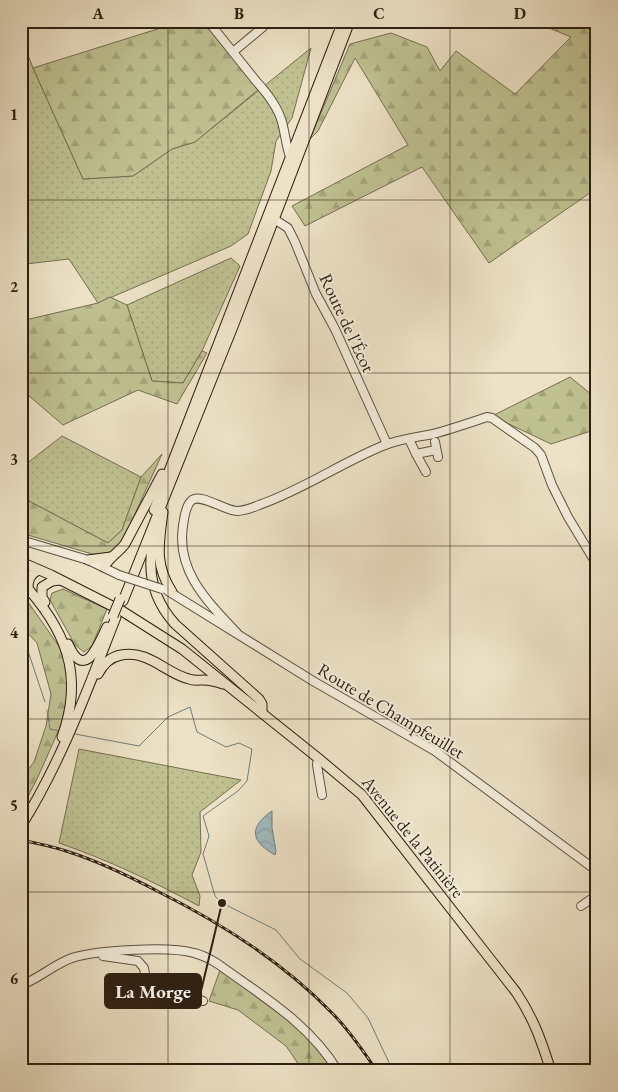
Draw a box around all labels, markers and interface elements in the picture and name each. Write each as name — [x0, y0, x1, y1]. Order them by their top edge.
text: A — [91, 3, 104, 24]
text: B — [234, 3, 244, 24]
text: C — [373, 3, 385, 24]
text: D — [514, 3, 526, 24]
text: 1 — [10, 104, 18, 125]
street label: Route de l'Écot — [315, 270, 380, 376]
text: 2 — [10, 276, 19, 297]
text: 3 — [10, 449, 18, 470]
text: 4 — [10, 622, 19, 643]
street label: Route de Champfeuillet — [314, 658, 469, 764]
street label: Avenue de la Patinière — [357, 770, 470, 902]
text: 5 — [10, 795, 18, 816]
text: 6 — [10, 968, 19, 989]
callout: La Morge — [105, 974, 201, 1008]
text: La Morge — [115, 979, 191, 1004]

